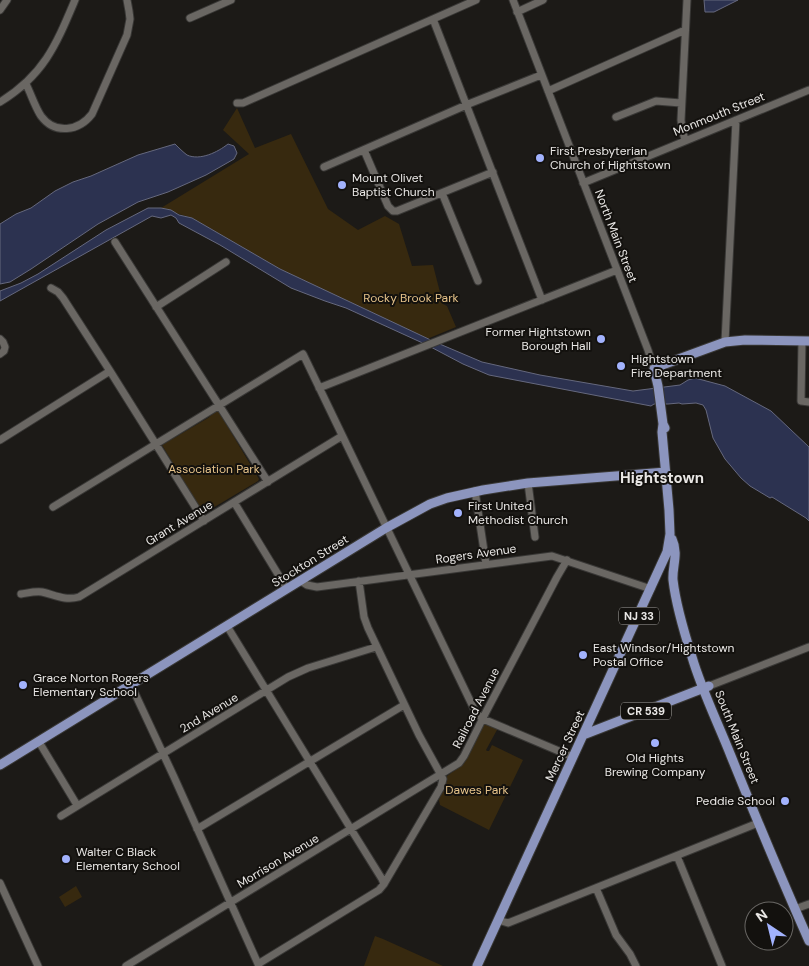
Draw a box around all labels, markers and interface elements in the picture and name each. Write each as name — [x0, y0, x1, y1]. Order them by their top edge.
street label: Monmouth Street — [671, 88, 768, 140]
place label: First Presbyterian Church of Hightstown — [550, 143, 671, 173]
marker: First Presbyterian Church of Hightstown — [534, 152, 546, 164]
place label: Mount Olivet Baptist Church — [352, 170, 435, 200]
marker: Mount Olivet Baptist Church — [336, 179, 348, 191]
street label: North Main Street — [591, 187, 641, 285]
park label: Rocky Brook Park — [363, 290, 459, 306]
place label: Former Hightstown Borough Hall — [486, 324, 591, 354]
marker: Former Hightstown Borough Hall — [595, 333, 607, 345]
place label: Hightstown Fire Department — [631, 351, 722, 381]
marker: Hightstown Fire Department — [615, 360, 627, 372]
park label: Association Park — [168, 461, 260, 477]
district label: Hightstown — [620, 468, 704, 488]
street label: Grant Avenue — [142, 497, 216, 549]
place label: First United Methodist Church — [468, 498, 568, 528]
marker: First United Methodist Church — [452, 507, 464, 519]
street label: Stockton Street — [269, 531, 351, 591]
street label: Rogers Avenue — [435, 540, 518, 568]
road number: NJ 33 — [619, 608, 659, 624]
place label: East Windsor/Hightstown Postal Office — [593, 640, 735, 670]
marker: East Windsor/Hightstown Postal Office — [577, 649, 589, 661]
street label: Railroad Avenue — [449, 665, 503, 751]
place label: Grace Norton Rogers Elementary School — [33, 670, 149, 700]
marker: Grace Norton Rogers Elementary School — [17, 679, 29, 691]
street label: South Main Street — [711, 688, 763, 786]
street label: 2nd Avenue — [177, 689, 241, 737]
road number: CR 539 — [621, 702, 671, 719]
street label: Mercer Street — [542, 708, 589, 784]
marker: Old Hights Brewing Company — [649, 737, 661, 749]
place label: Old Hights Brewing Company — [605, 750, 706, 780]
park label: Dawes Park — [445, 782, 509, 798]
place label: Peddie School — [696, 793, 775, 809]
marker: Peddie School — [779, 795, 791, 807]
street label: Morrison Avenue — [234, 830, 322, 892]
place label: Walter C Black Elementary School — [76, 844, 180, 874]
marker: Walter C Black Elementary School — [60, 853, 72, 865]
north arrow — [744, 901, 794, 951]
text: N — [752, 905, 771, 926]

